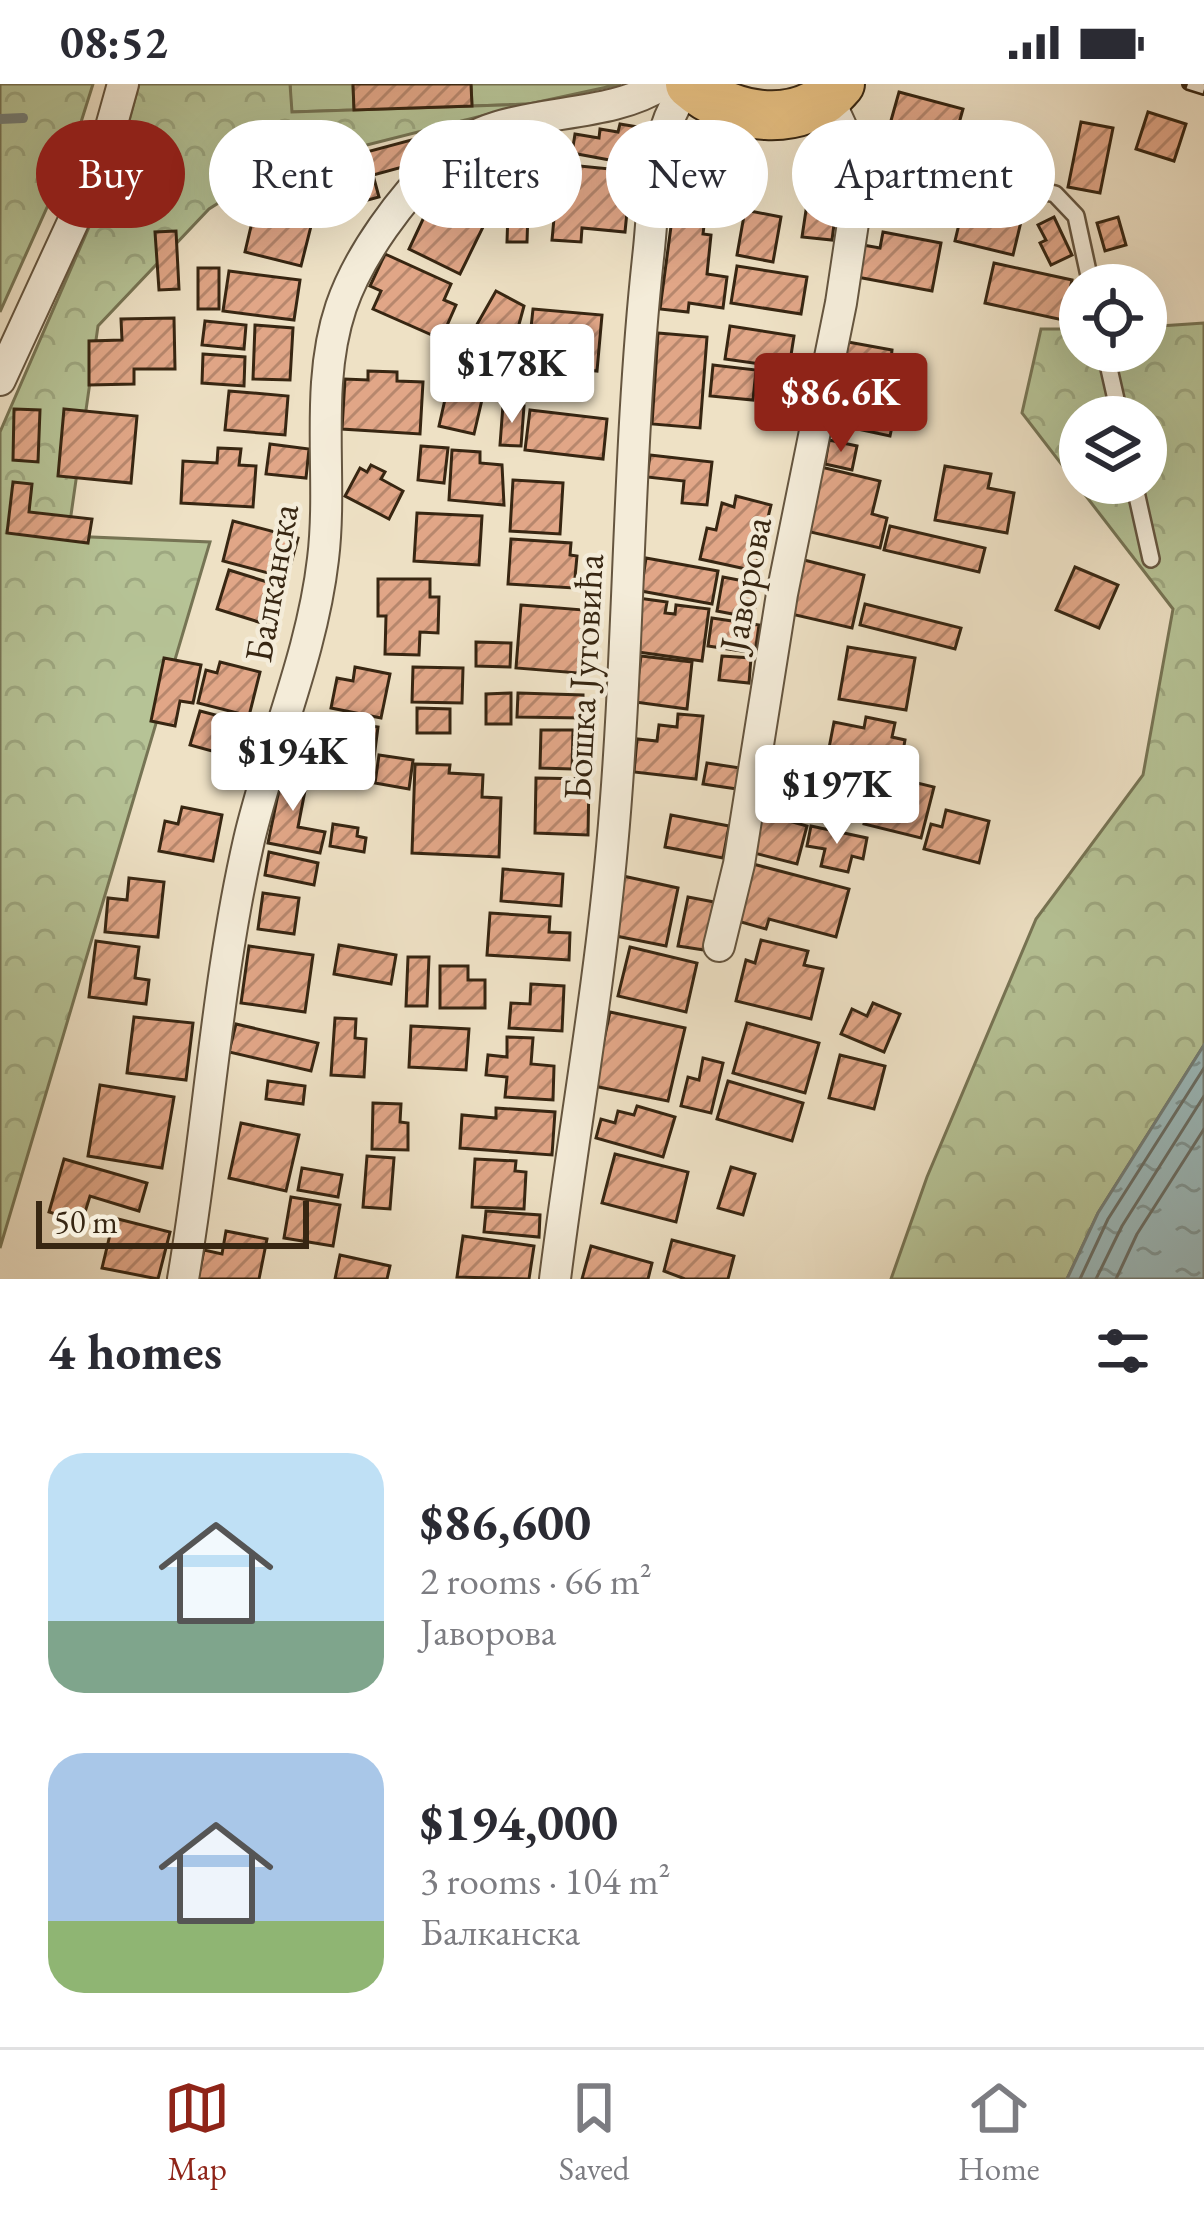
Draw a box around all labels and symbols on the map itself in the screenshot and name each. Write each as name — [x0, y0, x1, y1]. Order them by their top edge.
pin: $178K — [428, 324, 596, 426]
pin: $86.6K — [743, 353, 939, 455]
street label: Балканска — [232, 499, 310, 666]
street label: Јаворова — [706, 512, 783, 659]
street label: Бошка Југовића — [551, 552, 615, 802]
pin: $194K — [209, 712, 377, 814]
pin: $197K — [753, 745, 921, 847]
scale bar — [36, 1195, 309, 1248]

